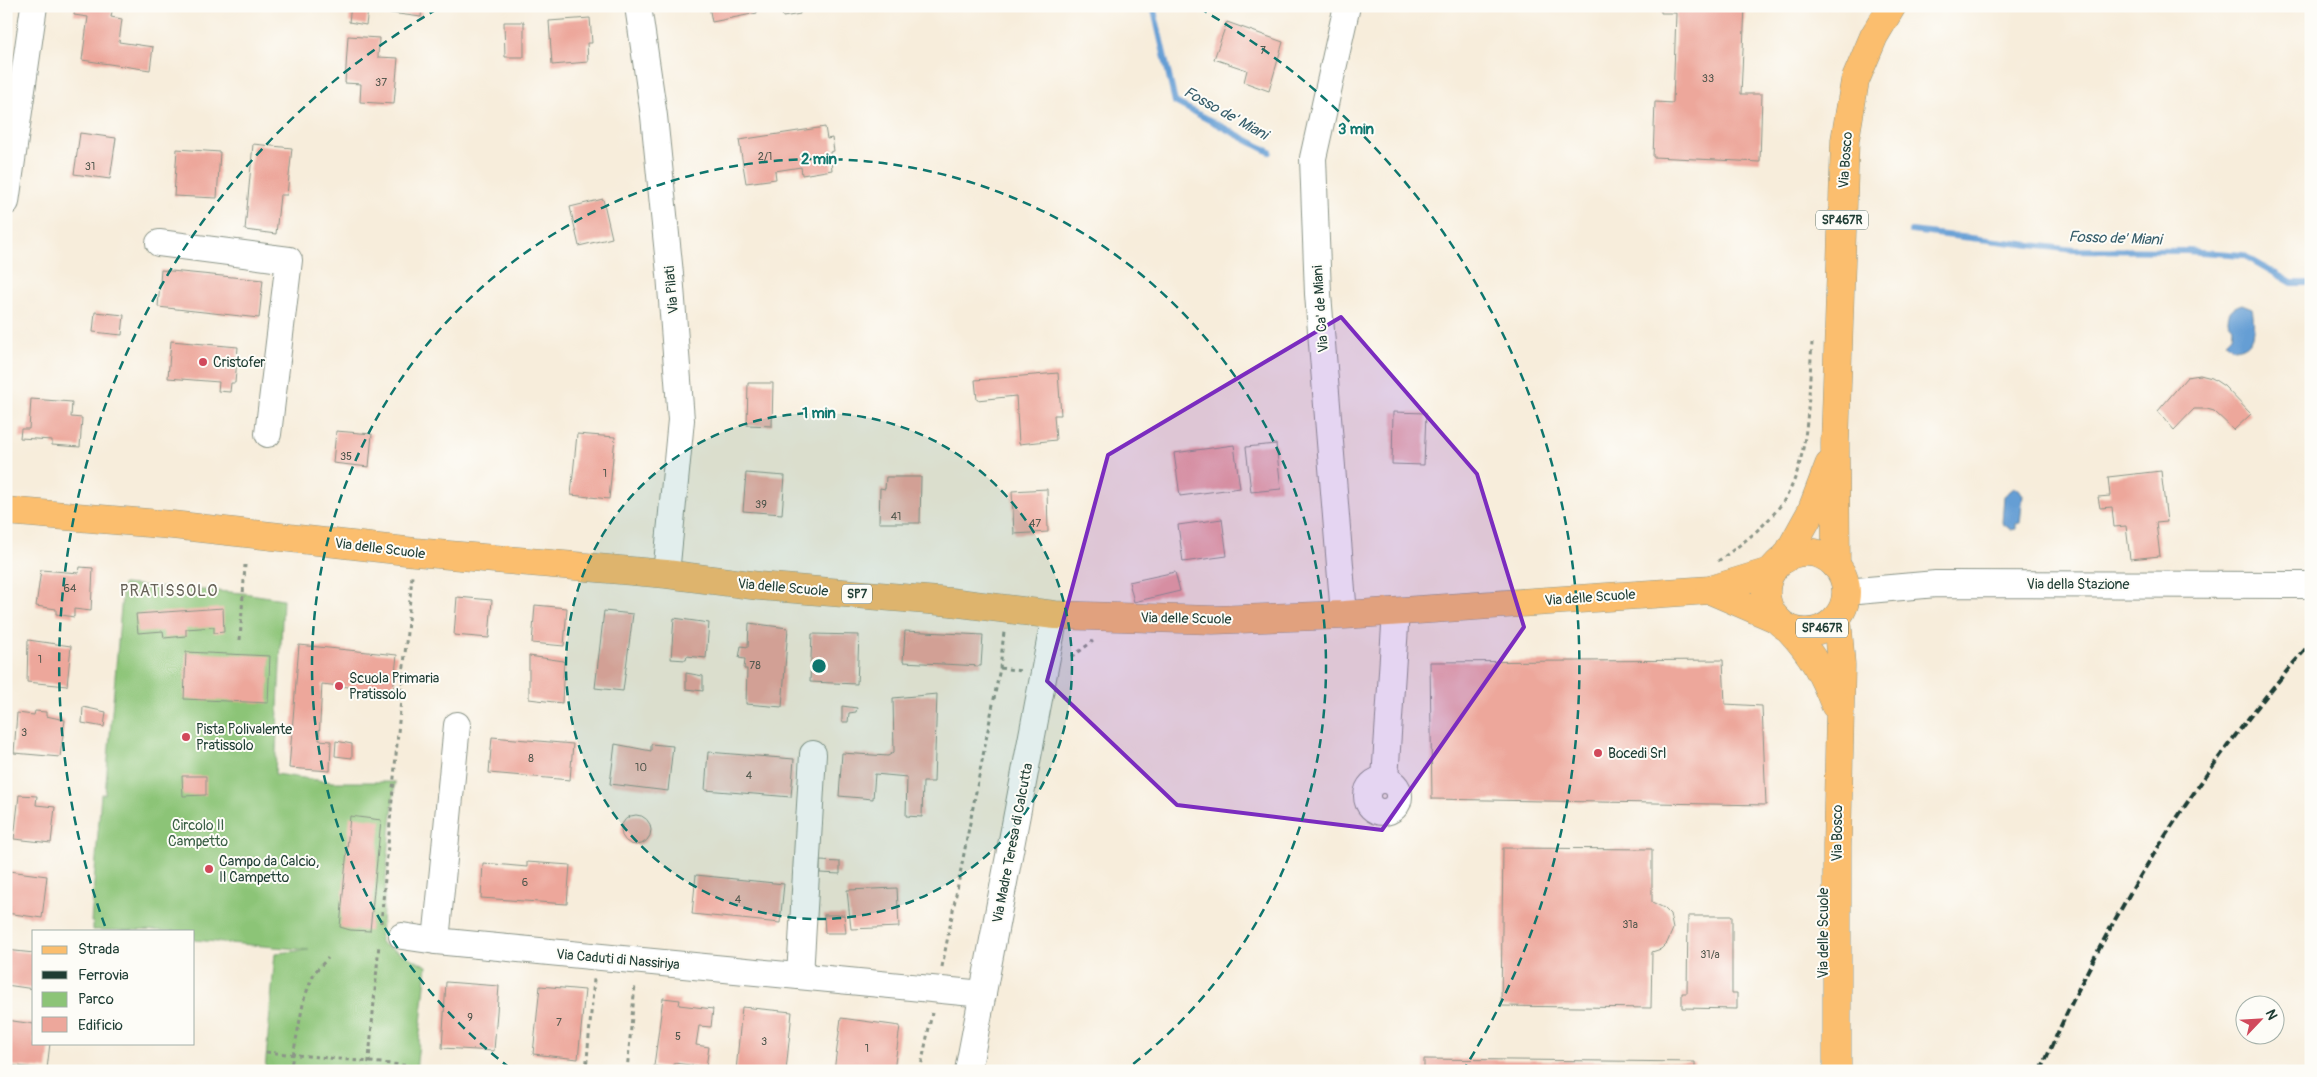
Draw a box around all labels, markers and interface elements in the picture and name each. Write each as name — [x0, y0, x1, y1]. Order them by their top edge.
house number: 7 — [1260, 44, 1266, 57]
house number: 33 — [1702, 72, 1714, 85]
house number: 37 — [375, 76, 387, 89]
water label: Fosso de' Miani — [1180, 83, 1273, 145]
text: 3 min — [1338, 120, 1374, 139]
street label: Via Bosco — [1835, 131, 1856, 189]
house number: 2/1 — [758, 150, 772, 163]
text: 2 min — [801, 150, 837, 169]
house number: 31 — [85, 160, 95, 173]
road number: SP467R — [1816, 210, 1868, 230]
water label: Fosso de' Miani — [2068, 227, 2164, 250]
street label: Via Ca' de Miani — [1309, 264, 1332, 353]
street label: Via Pilati — [661, 265, 682, 315]
place label: Cristofer — [213, 354, 265, 371]
marker: Cristofer — [197, 356, 209, 368]
text: 1 min — [802, 404, 836, 423]
house number: 35 — [340, 450, 352, 463]
house number: 1 — [603, 467, 607, 480]
house number: 39 — [755, 498, 767, 511]
house number: 41 — [891, 510, 901, 523]
house number: 47 — [1029, 517, 1041, 530]
street label: Via delle Scuole — [334, 535, 426, 562]
street label: Via delle Scuole — [737, 575, 829, 600]
street label: Via della Stazione — [2027, 576, 2130, 593]
district label: PRATISSOLO — [120, 581, 218, 601]
house number: 64 — [64, 582, 77, 595]
road number: SP7 — [842, 584, 872, 604]
street label: Via delle Scuole — [1544, 586, 1636, 609]
street label: Via delle Scuole — [1140, 609, 1232, 628]
road number: SP467R — [1796, 618, 1848, 638]
house number: 1 — [38, 653, 42, 666]
centre of rings — [810, 657, 828, 675]
house number: 78 — [749, 659, 761, 672]
place label: Scuola Primaria Pratissolo — [349, 670, 439, 703]
marker: Scuola Primaria Pratissolo — [333, 680, 345, 692]
place label: Pista Polivalente Pratissolo — [196, 721, 292, 754]
house number: 3 — [21, 726, 27, 739]
marker: Pista Polivalente Pratissolo — [180, 731, 192, 743]
place label: Bocedi Srl — [1608, 745, 1666, 762]
marker: Bocedi Srl — [1592, 747, 1604, 759]
house number: 8 — [528, 752, 534, 765]
house number: 10 — [635, 761, 647, 774]
street label: Via Madre Teresa di Calcutta — [989, 762, 1036, 925]
house number: 4 — [746, 769, 753, 782]
street label: Via Bosco — [1829, 804, 1846, 861]
park label: Circolo Il Campetto — [168, 817, 228, 850]
place label: Campo da Calcio, Il Campetto — [219, 853, 319, 886]
marker: Campo da Calcio, Il Campetto — [203, 863, 215, 875]
house number: 6 — [522, 876, 528, 889]
street label: Via delle Scuole — [1815, 887, 1832, 979]
house number: 4 — [735, 893, 742, 906]
house number: 31a — [1622, 918, 1638, 931]
legend — [32, 930, 195, 1044]
text: Strada — [78, 940, 119, 959]
street label: Via Caduti di Nassiriya — [555, 946, 680, 973]
house number: 31/a — [1700, 948, 1720, 961]
text: Ferrovia — [78, 966, 129, 985]
text: Parco — [78, 990, 114, 1009]
north arrow — [2234, 994, 2284, 1044]
text: N — [2262, 1007, 2281, 1023]
house number: 9 — [467, 1011, 473, 1024]
text: Edificio — [78, 1016, 123, 1035]
house number: 7 — [556, 1016, 562, 1029]
house number: 5 — [675, 1030, 681, 1043]
house number: 3 — [761, 1035, 767, 1048]
house number: 1 — [865, 1042, 869, 1055]

